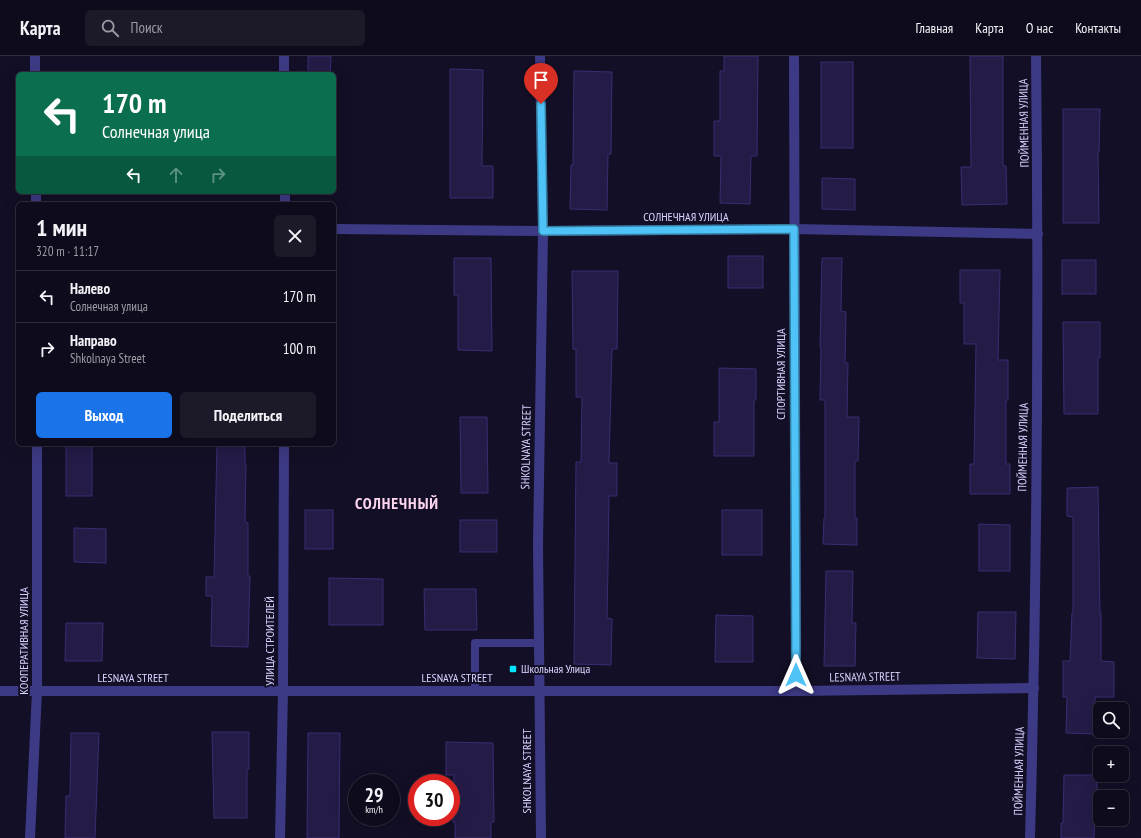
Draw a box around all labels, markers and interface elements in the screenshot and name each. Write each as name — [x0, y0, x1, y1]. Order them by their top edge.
search box — [85, 10, 365, 46]
text: Карта — [20, 16, 61, 40]
icon: search — [99, 17, 121, 39]
text: Поиск — [131, 18, 163, 37]
text: Главная — [915, 19, 953, 37]
text: Карта — [975, 19, 1004, 37]
text: О нас — [1026, 19, 1053, 37]
text: Контакты — [1075, 19, 1121, 37]
pin — [524, 63, 558, 104]
icon: arrive — [530, 69, 552, 91]
street label: ПОЙМЕННАЯ УЛИЦА — [1015, 78, 1032, 167]
text: 170 m — [102, 84, 166, 121]
icon: left — [36, 88, 88, 140]
text: Солнечная улица — [102, 120, 210, 143]
icon: left — [123, 164, 145, 186]
icon: ahead — [165, 164, 187, 186]
icon: right — [207, 164, 229, 186]
street label: СОЛНЕЧНАЯ УЛИЦА — [643, 209, 729, 224]
text: 1 мин — [36, 212, 87, 243]
button: close — [274, 215, 316, 257]
text: 320 m · 11:17 — [36, 243, 99, 260]
text: Налево — [70, 279, 110, 298]
icon: left — [36, 286, 58, 308]
text: 170 m — [283, 287, 316, 306]
text: Солнечная улица — [70, 298, 148, 315]
street label: СПОРТИВНАЯ УЛИЦА — [773, 328, 788, 420]
text: Направо — [70, 331, 117, 350]
icon: right — [36, 338, 58, 360]
text: 100 m — [283, 339, 316, 358]
text: Shkolnaya Street — [70, 350, 146, 367]
button: Выход — [36, 392, 172, 438]
button: Поделиться — [180, 392, 316, 438]
street label: ПОЙМЕННАЯ УЛИЦА — [1014, 402, 1031, 491]
street label: SHKOLNAYA STREET — [517, 404, 534, 489]
district label: СОЛНЕЧНЫЙ — [355, 493, 439, 513]
street label: КООПЕРАТИВНАЯ УЛИЦА — [16, 587, 31, 695]
street label: УЛИЦА СТРОИТЕЛЕЙ — [262, 596, 277, 686]
position arrow — [775, 654, 817, 696]
place label: Школьная Улица — [521, 661, 590, 676]
marker: Школьная Улица — [508, 664, 518, 674]
street label: LESNAYA STREET — [829, 668, 901, 685]
street label: LESNAYA STREET — [97, 670, 169, 685]
street label: LESNAYA STREET — [421, 670, 493, 685]
map controls — [1093, 702, 1129, 826]
button: search — [1093, 702, 1129, 738]
street label: ПОЙМЕННАЯ УЛИЦА — [1010, 726, 1027, 815]
street label: SHKOLNAYA STREET — [519, 728, 534, 813]
button: + — [1093, 746, 1129, 782]
speed limit sign: 30 — [408, 774, 460, 826]
text: 29 — [364, 782, 384, 808]
button: − — [1093, 790, 1129, 826]
text: km/h — [365, 803, 383, 816]

